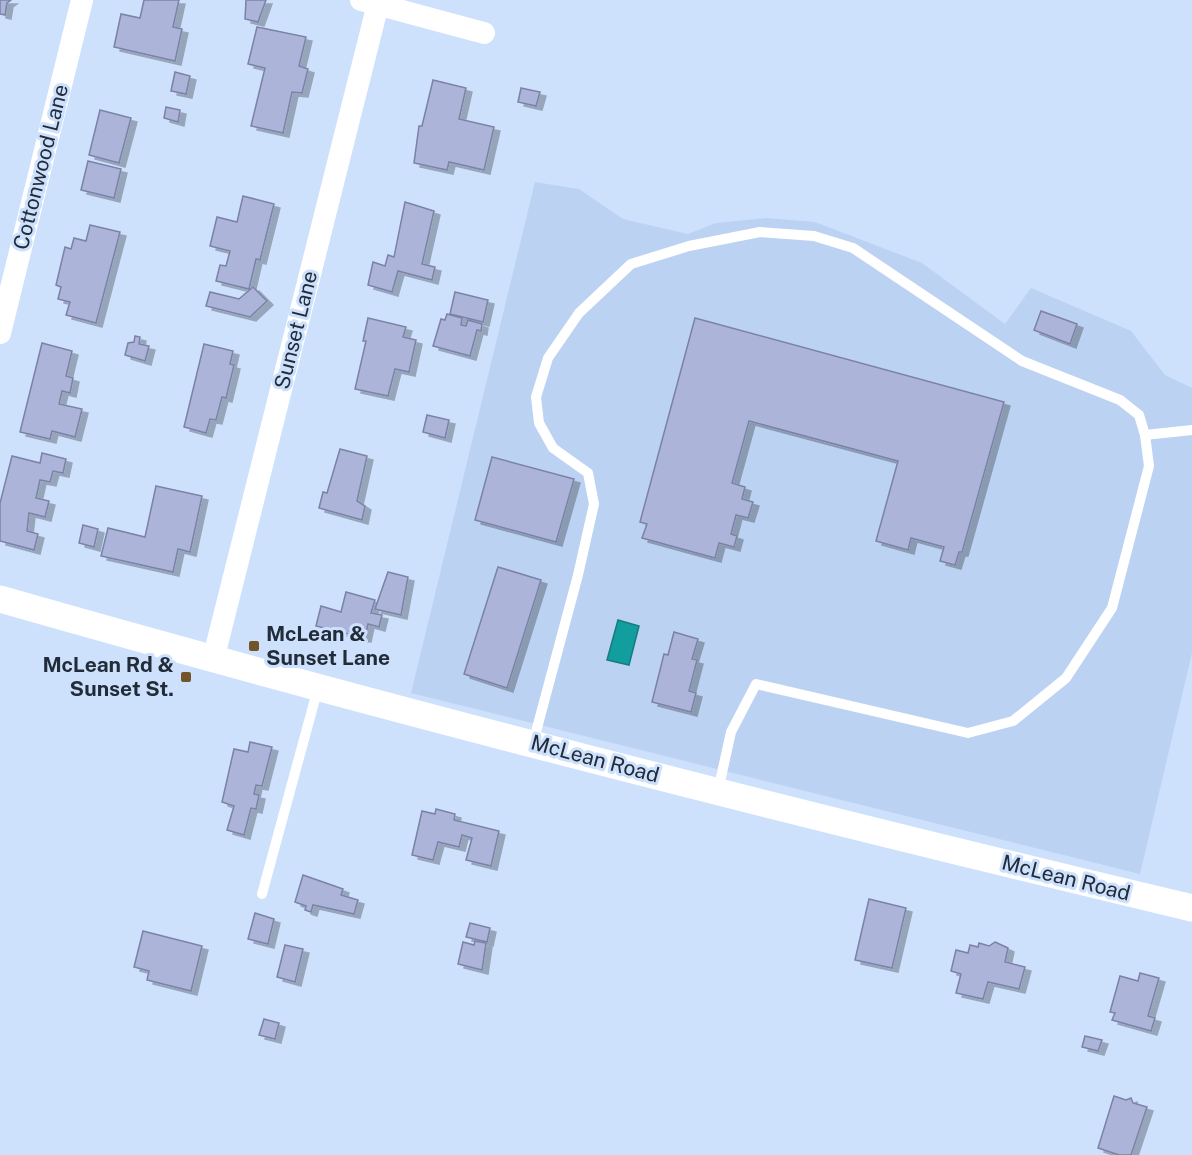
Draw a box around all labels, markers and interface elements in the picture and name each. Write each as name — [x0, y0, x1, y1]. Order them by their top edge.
street label: Cottonwood Lane — [8, 82, 73, 252]
street label: Sunset Lane — [269, 268, 322, 392]
place label: McLean & Sunset Lane — [266, 621, 390, 670]
marker: McLean & Sunset Lane — [247, 639, 261, 653]
place label: McLean Rd & Sunset St. — [43, 652, 174, 701]
marker: McLean Rd & Sunset St. — [179, 670, 193, 684]
street label: McLean Road — [528, 729, 662, 788]
street label: McLean Road — [999, 849, 1133, 906]

